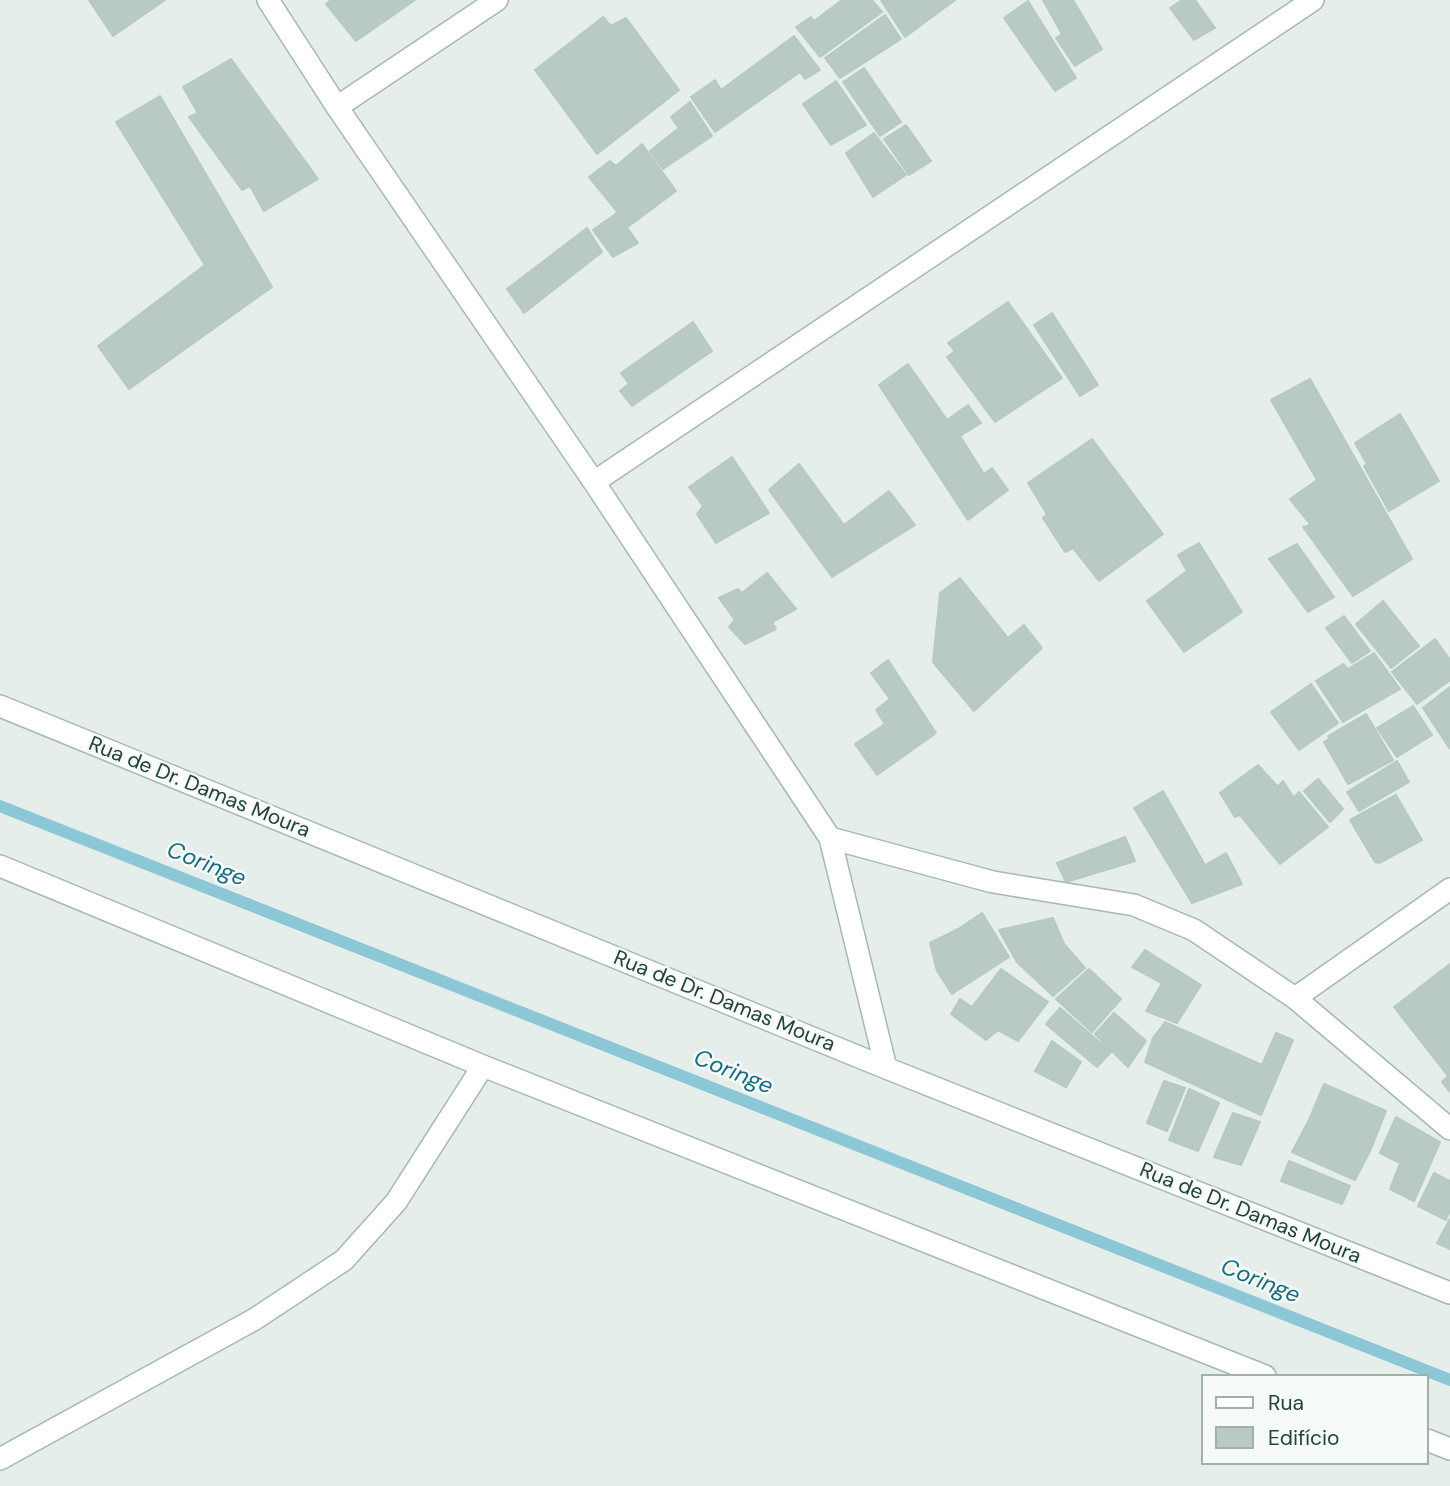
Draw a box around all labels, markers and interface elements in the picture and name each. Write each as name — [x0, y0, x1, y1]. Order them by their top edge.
street label: Rua de Dr. Damas Moura — [85, 732, 313, 844]
water label: Coringe — [162, 837, 250, 893]
street label: Rua de Dr. Damas Moura — [610, 946, 838, 1058]
water label: Coringe — [689, 1045, 777, 1101]
street label: Rua de Dr. Damas Moura — [1136, 1158, 1364, 1270]
water label: Coringe — [1216, 1254, 1304, 1310]
legend — [1202, 1374, 1429, 1465]
text: Rua — [1268, 1389, 1304, 1417]
text: Edifício — [1268, 1424, 1339, 1452]

